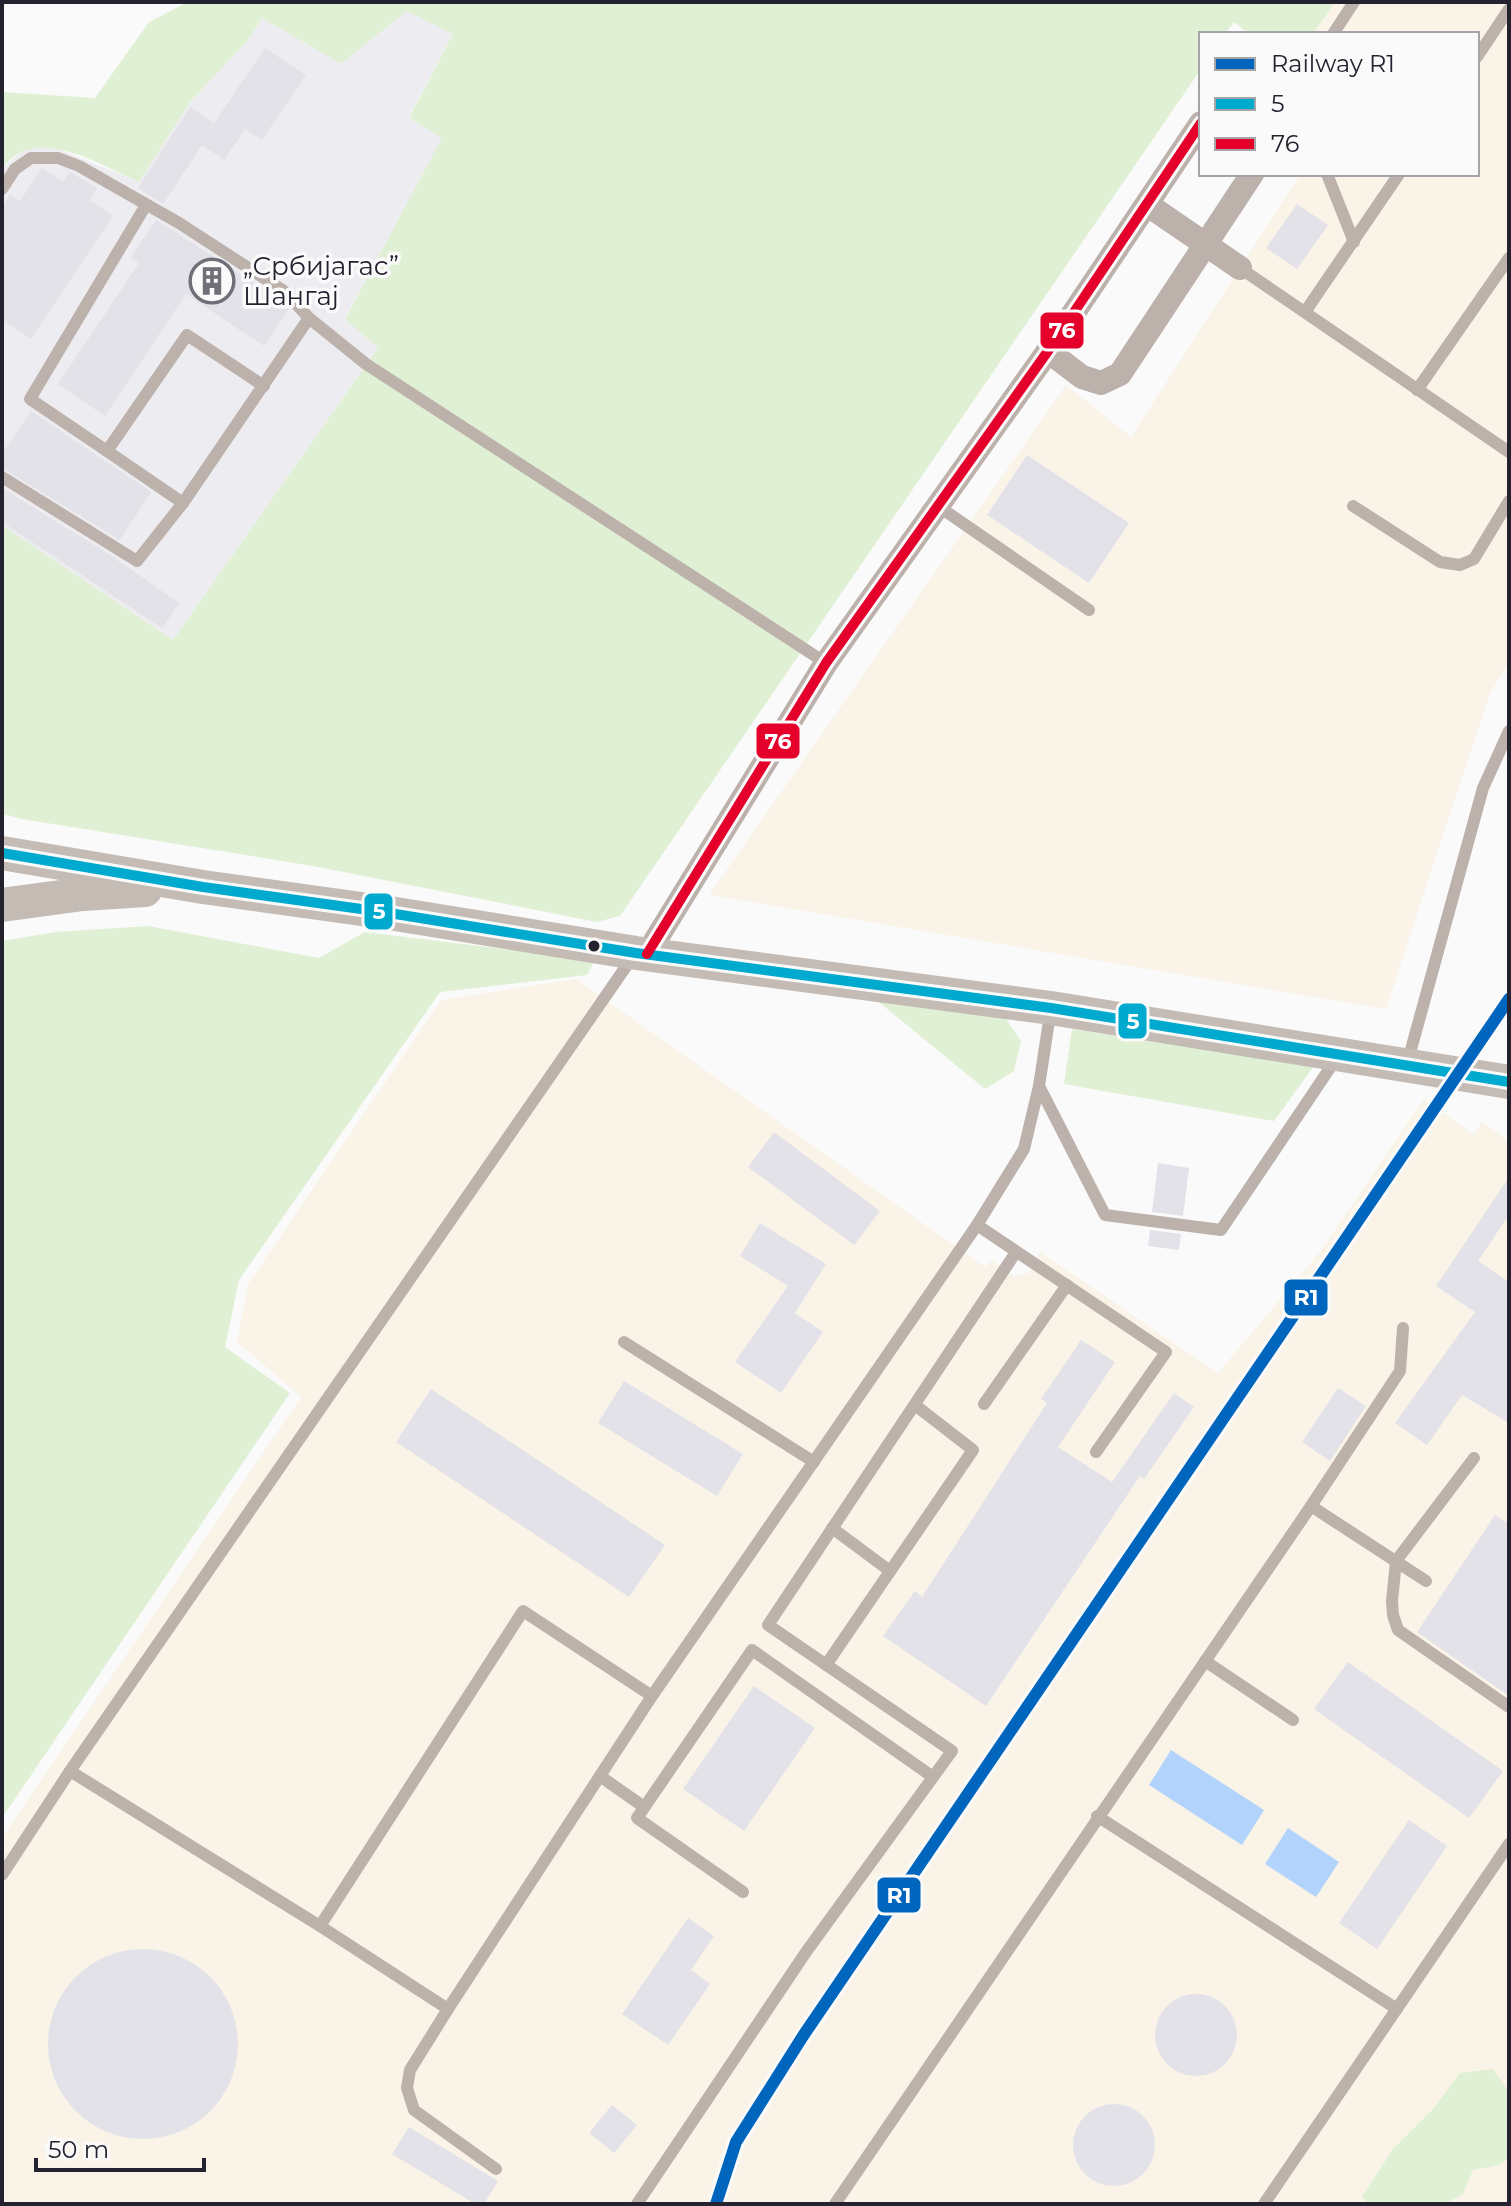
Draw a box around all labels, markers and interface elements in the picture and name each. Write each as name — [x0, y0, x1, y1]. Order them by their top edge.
legend — [1199, 32, 1479, 176]
text: Railway R1 — [1271, 49, 1395, 78]
text: 5 — [1271, 89, 1285, 118]
text: 76 — [1271, 129, 1299, 158]
place label: „Србијагас” Шангај — [243, 250, 399, 312]
building icon: „Србијагас” Шангај — [188, 257, 236, 305]
line badge: 76 — [1039, 311, 1085, 350]
text: 76 — [1048, 317, 1076, 344]
line badge: 76 — [755, 722, 801, 760]
text: 76 — [764, 728, 792, 755]
line badge: 5 — [363, 892, 394, 931]
text: 5 — [372, 898, 386, 925]
unlabelled marker — [586, 938, 602, 954]
line badge: 5 — [1117, 1002, 1148, 1040]
text: 5 — [1126, 1008, 1140, 1035]
line badge: R1 — [1283, 1278, 1329, 1317]
text: R1 — [1294, 1284, 1318, 1311]
line badge: R1 — [876, 1876, 922, 1914]
text: R1 — [887, 1882, 911, 1909]
scale bar — [36, 2122, 204, 2172]
text: 50 m — [48, 2135, 109, 2164]

